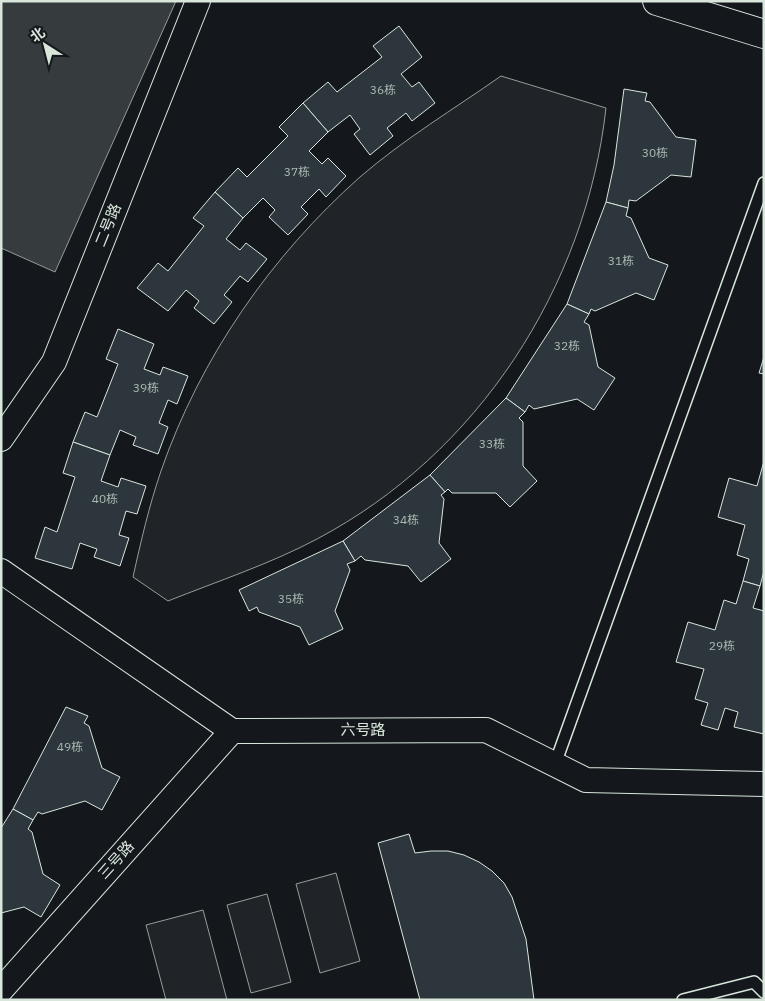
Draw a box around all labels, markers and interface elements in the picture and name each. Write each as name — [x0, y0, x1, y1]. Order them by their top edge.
north arrow — [20, 20, 70, 70]
text: 北 — [26, 23, 48, 46]
house number: 36栋 — [370, 82, 396, 97]
house number: 30栋 — [642, 145, 668, 160]
house number: 37栋 — [284, 164, 310, 179]
street label: 二号路 — [90, 200, 125, 249]
house number: 31栋 — [608, 253, 634, 268]
house number: 32栋 — [554, 338, 580, 353]
house number: 39栋 — [133, 380, 159, 395]
house number: 33栋 — [479, 436, 505, 451]
house number: 40栋 — [92, 491, 118, 506]
house number: 34栋 — [393, 512, 419, 527]
house number: 35栋 — [278, 591, 304, 606]
house number: 29栋 — [709, 638, 735, 653]
street label: 六号路 — [340, 720, 386, 739]
house number: 49栋 — [57, 739, 83, 754]
street label: 三号路 — [94, 837, 138, 883]

